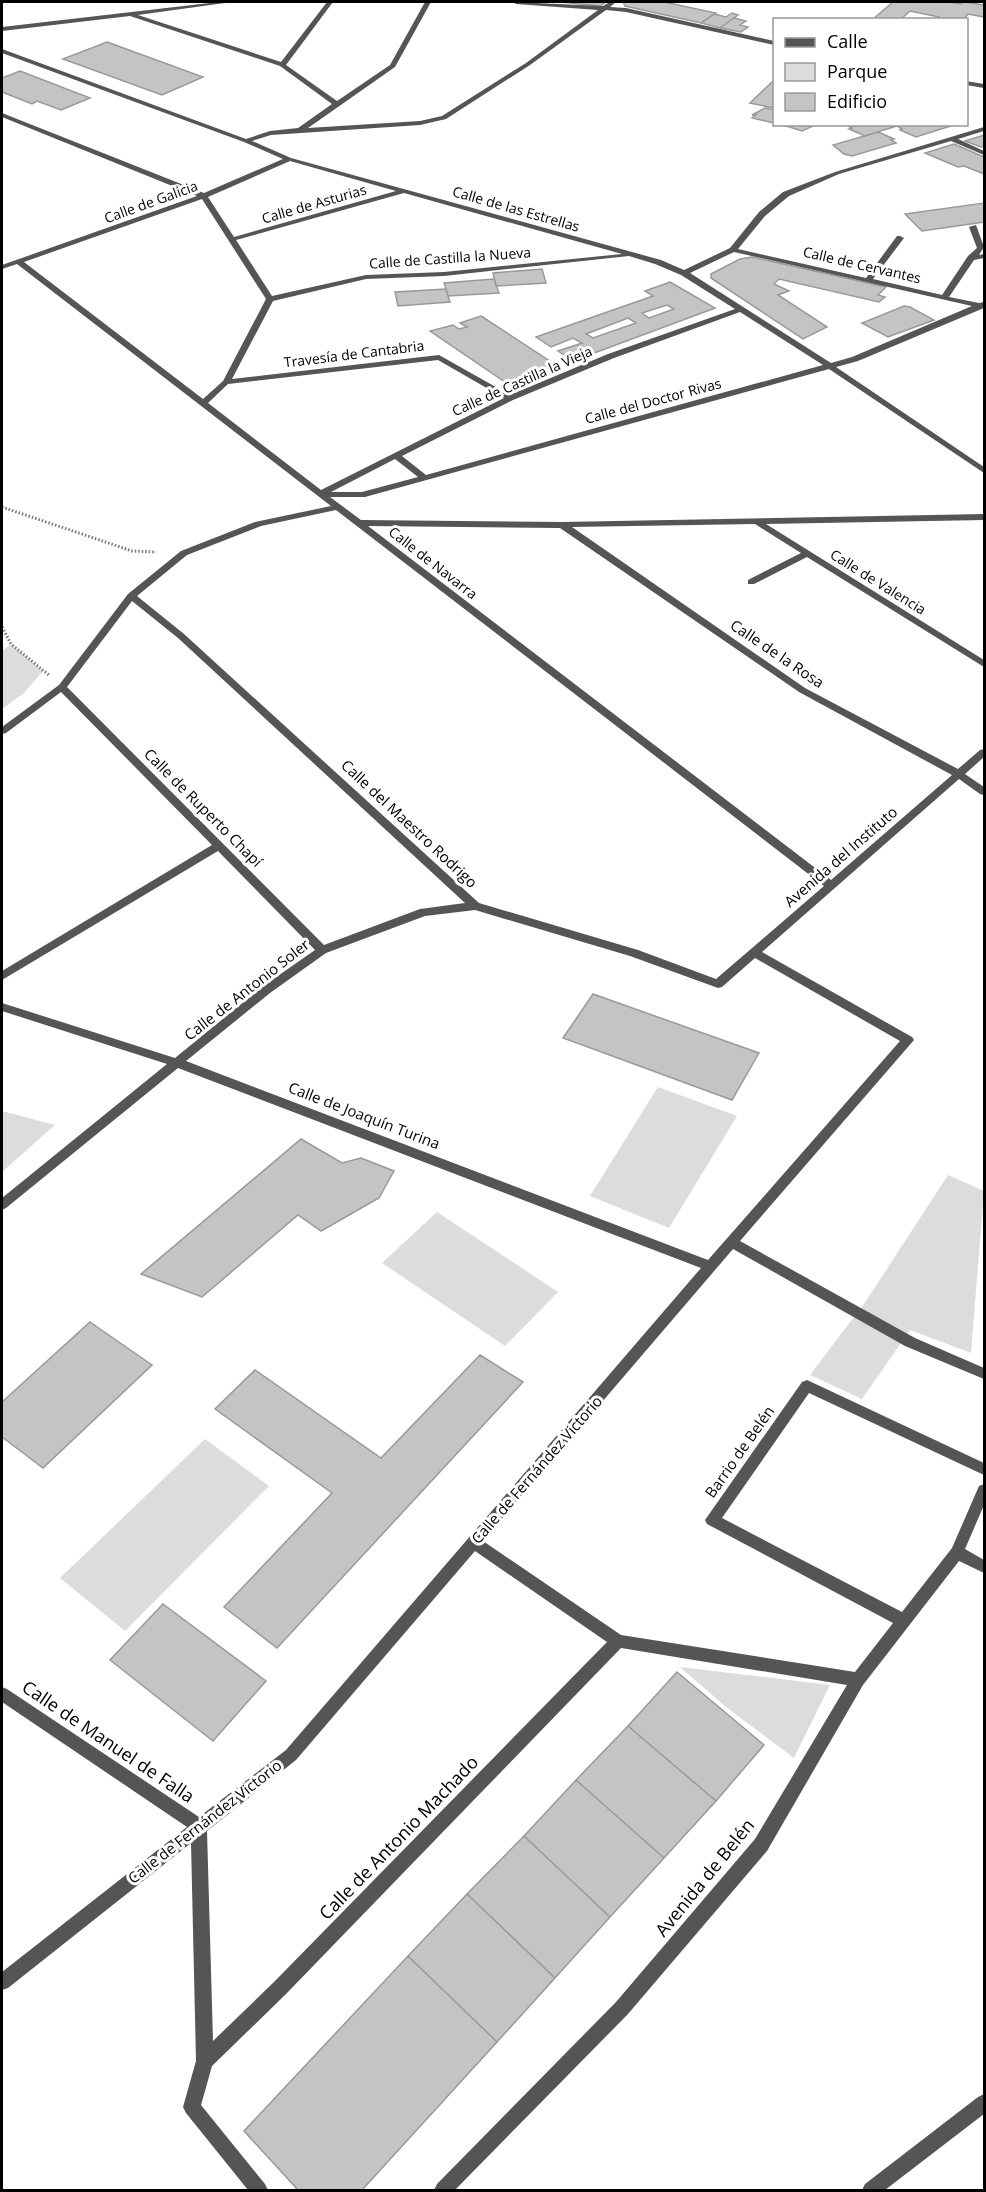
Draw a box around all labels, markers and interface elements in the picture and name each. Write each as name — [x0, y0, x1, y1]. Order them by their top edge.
legend — [773, 18, 968, 126]
text: Calle — [827, 29, 868, 53]
text: Parque — [827, 59, 887, 83]
text: Edificio — [827, 89, 887, 113]
street label: Calle de Galicia — [101, 176, 200, 227]
street label: Calle de Asturias — [259, 179, 369, 228]
street label: Calle de las Estrellas — [450, 181, 582, 236]
street label: Calle de Castilla la Nueva — [368, 242, 532, 273]
street label: Calle de Cervantes — [801, 242, 923, 287]
street label: Travesía de Cantabria — [283, 335, 425, 372]
street label: Calle de Castilla la Vieja — [449, 341, 595, 420]
street label: Calle del Doctor Rivas — [583, 373, 723, 428]
street label: Calle de Navarra — [385, 522, 482, 603]
street label: Calle de Valencia — [827, 545, 930, 619]
street label: Calle de la Rosa — [727, 614, 828, 692]
street label: Calle de Ruperto Chapí — [140, 744, 268, 872]
street label: Calle del Maestro Rodrigo — [337, 755, 482, 892]
street label: Avenida del Instituto — [780, 802, 901, 911]
street label: Calle de Antonio Soler — [180, 934, 313, 1044]
street label: Calle de Joaquín Turina — [286, 1077, 443, 1153]
street label: Calle de Fernández Victorio — [466, 1391, 606, 1548]
street label: Barrio de Belén — [700, 1401, 778, 1501]
street label: Calle de Manuel de Falla — [18, 1675, 199, 1808]
street label: Calle de Antonio Machado — [313, 1750, 483, 1925]
street label: Calle de Fernández Victorio — [123, 1755, 285, 1888]
street label: Avenida de Belén — [649, 1813, 759, 1941]

